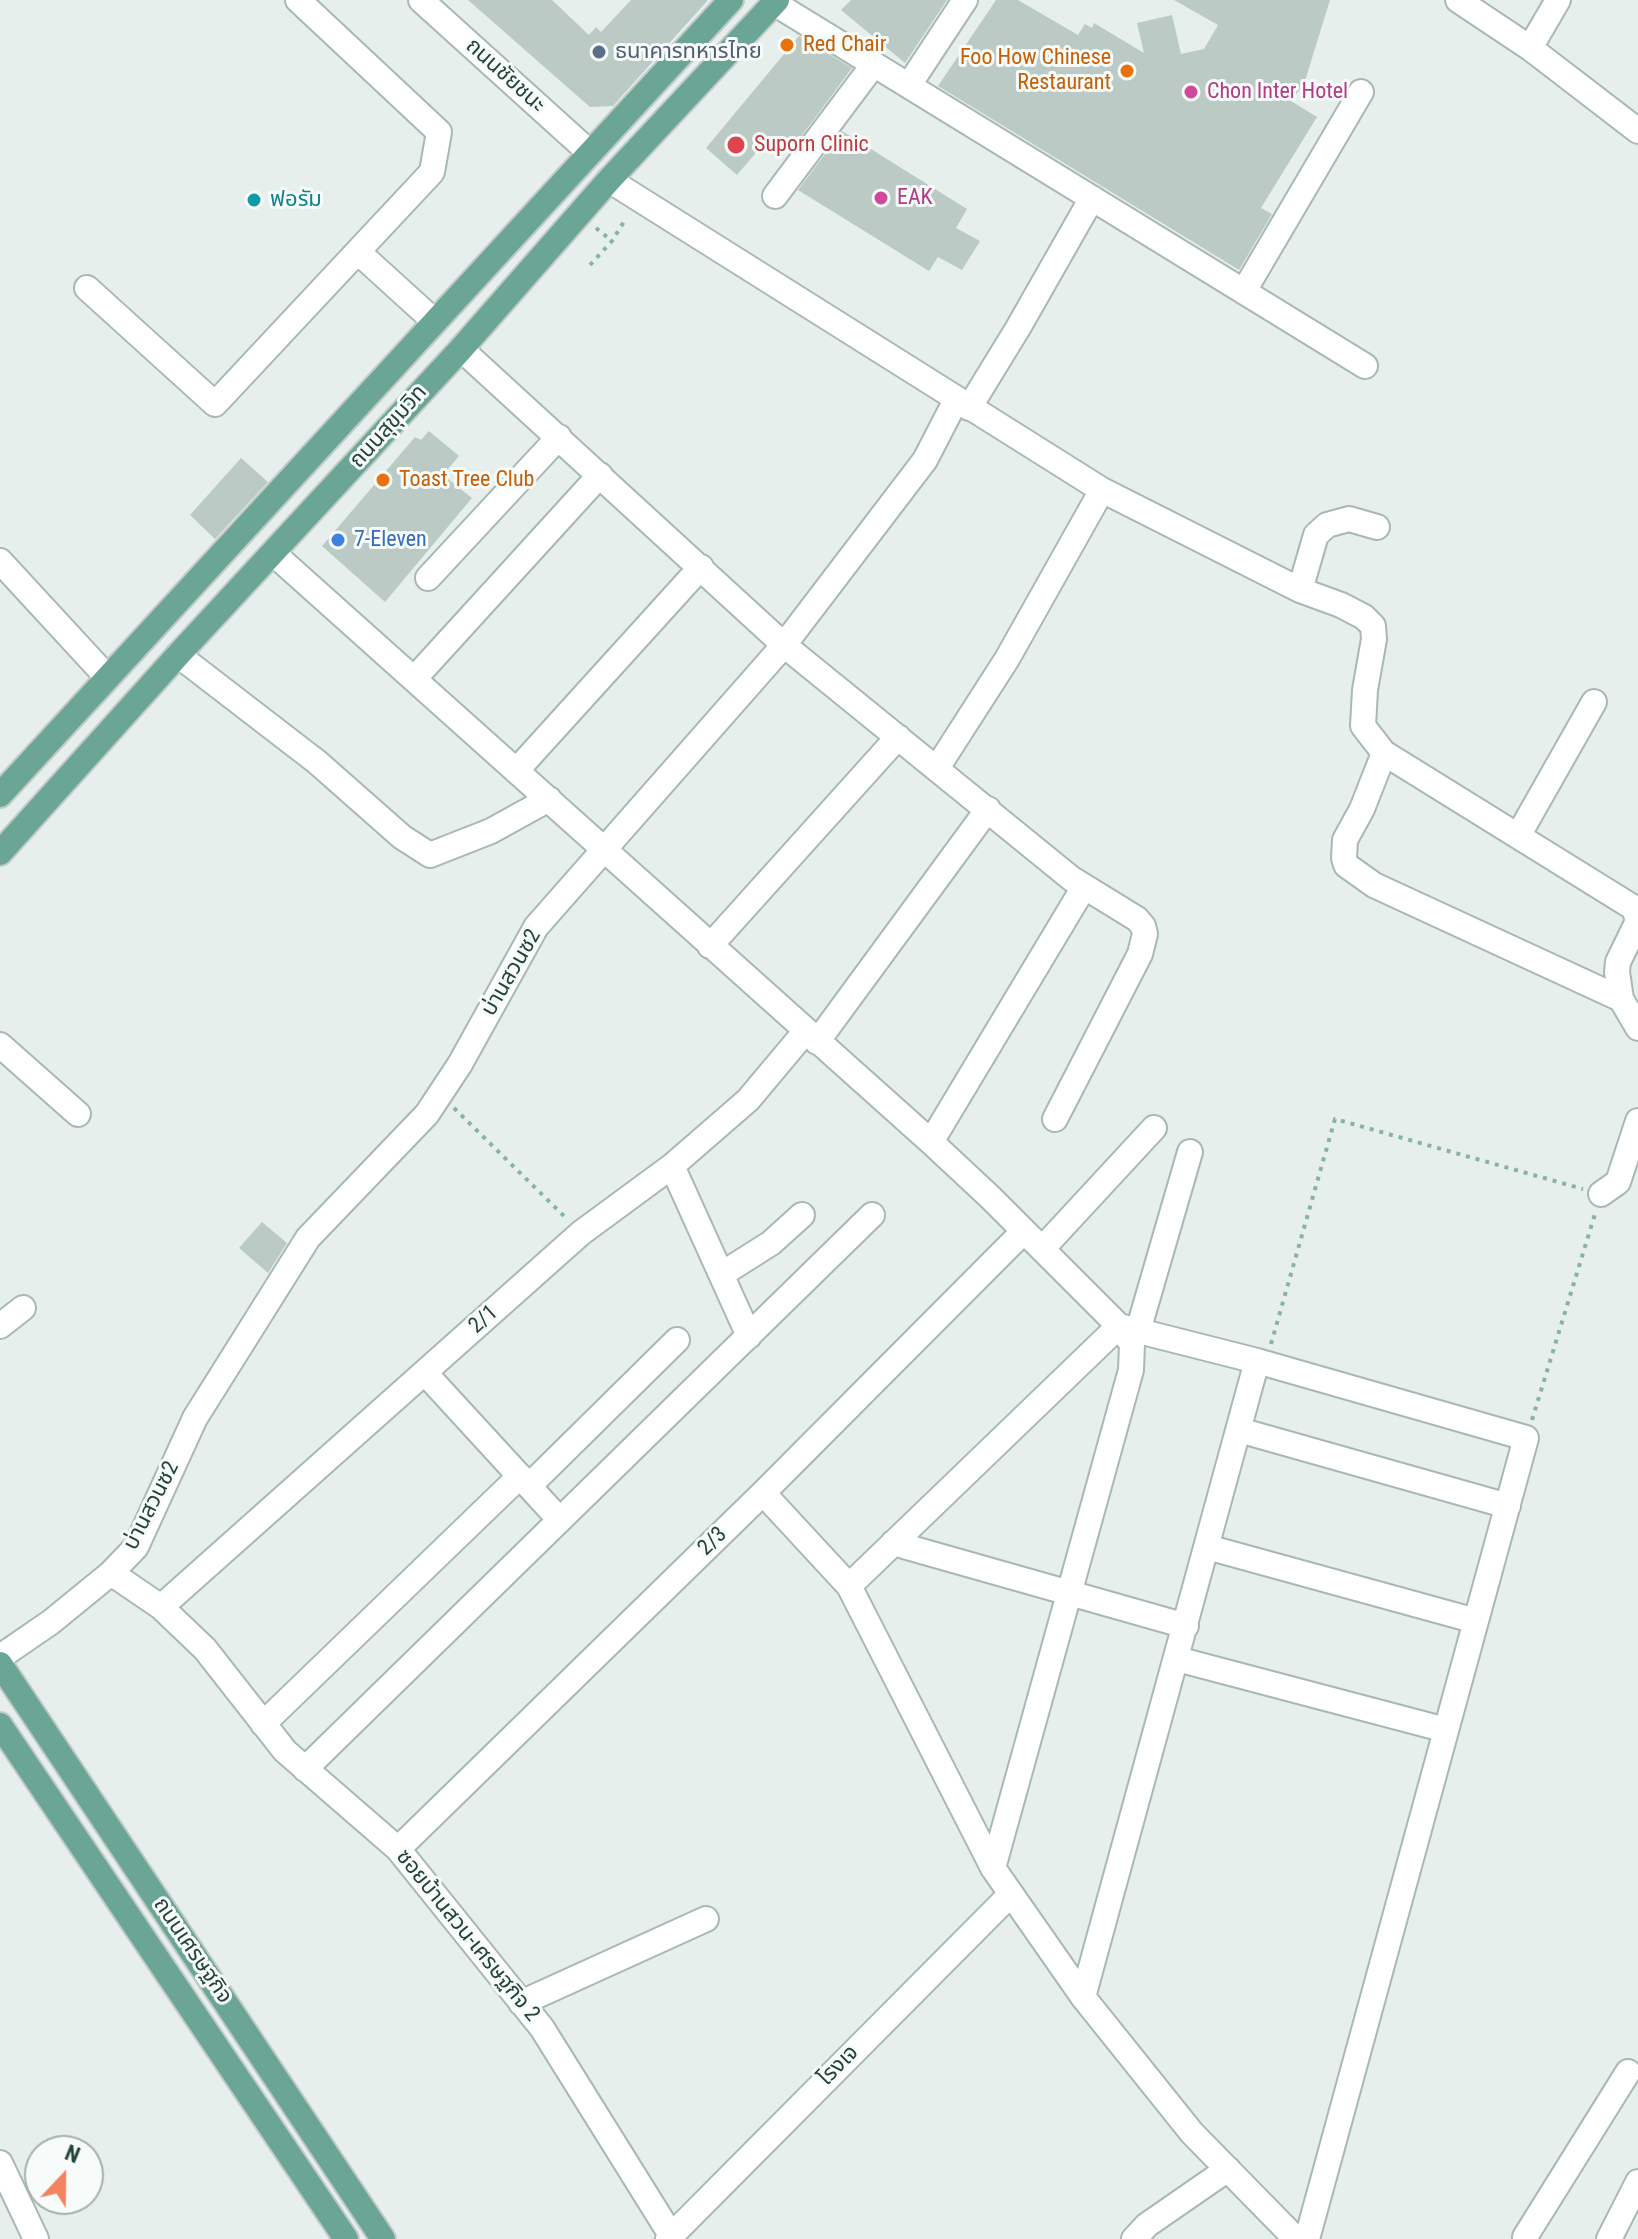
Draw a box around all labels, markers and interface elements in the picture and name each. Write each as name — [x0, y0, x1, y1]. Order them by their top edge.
place label: Red Chair — [803, 32, 886, 58]
street label: ถนนชัยชนะ — [460, 33, 550, 119]
marker: Red Chair — [778, 36, 796, 54]
place label: ธนาคารทหารไทย — [615, 39, 762, 65]
marker: ธนาคารทหารไทย — [590, 43, 608, 61]
place label: Foo How Chinese Restaurant — [960, 45, 1111, 96]
marker: Foo How Chinese Restaurant — [1118, 62, 1136, 80]
place label: Chon Inter Hotel — [1207, 79, 1348, 105]
marker: Chon Inter Hotel — [1182, 83, 1200, 101]
place label: Suporn Clinic — [754, 132, 869, 158]
marker: Suporn Clinic — [725, 134, 747, 156]
place label: EAK — [897, 185, 933, 211]
place label: ฟอรัม — [270, 187, 322, 213]
marker: EAK — [872, 189, 890, 207]
marker: ฟอรัม — [245, 191, 263, 209]
street label: ถนนสุขุมวิท — [345, 380, 433, 474]
place label: Toast Tree Club — [399, 467, 534, 493]
marker: Toast Tree Club — [374, 471, 392, 489]
place label: 7-Eleven — [354, 527, 427, 553]
marker: 7-Eleven — [329, 531, 347, 549]
street label: บ่านสวนซ2 — [477, 925, 547, 1021]
street label: 2/1 — [464, 1300, 504, 1340]
street label: บ่านสวนซ2 — [119, 1457, 185, 1555]
street label: 2/3 — [693, 1522, 733, 1562]
street label: ซอยบ้านสวน-เศรษฐกิจ 2 — [389, 1845, 545, 2027]
street label: ถนนเศรษฐกิจ — [147, 1893, 237, 2009]
street label: โรงเจ — [813, 2040, 865, 2092]
north arrow — [24, 2135, 104, 2215]
text: N — [61, 2140, 83, 2168]

